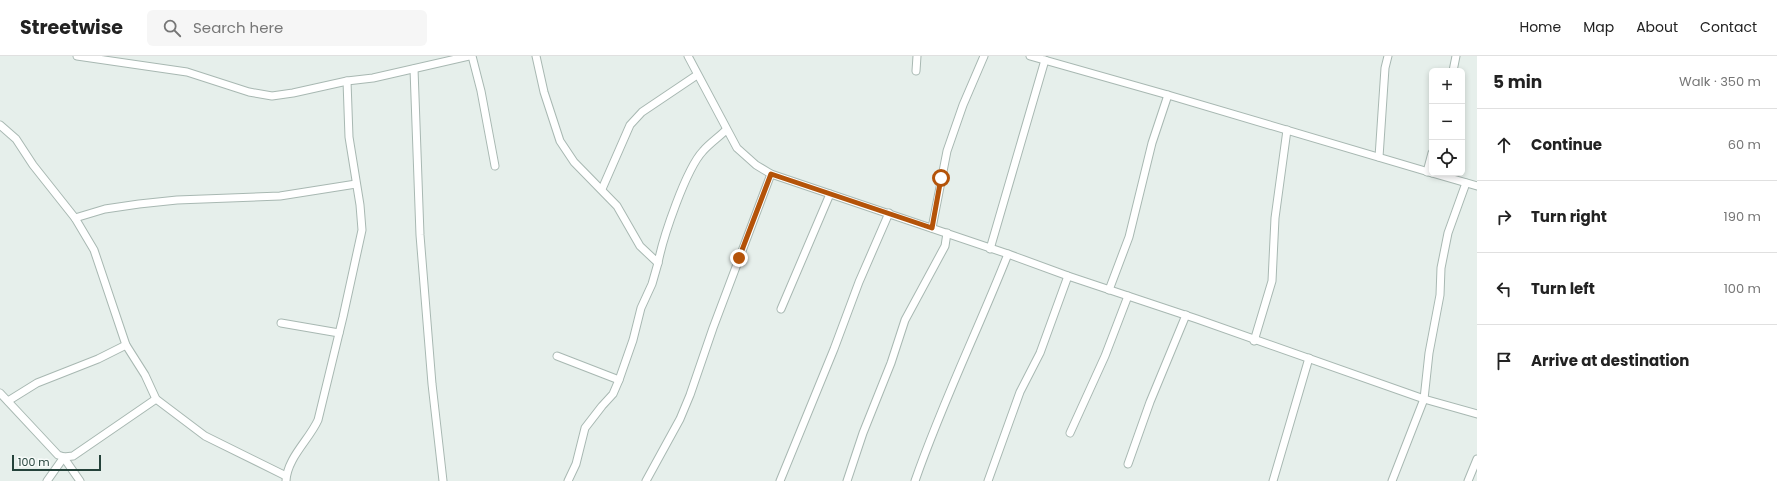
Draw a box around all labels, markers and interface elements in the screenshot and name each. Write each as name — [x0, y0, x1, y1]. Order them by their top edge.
search box — [147, 10, 427, 46]
text: Streetwise — [20, 14, 123, 41]
icon: search — [161, 17, 183, 39]
text: Search here — [193, 17, 283, 38]
text: Home — [1519, 17, 1561, 37]
text: Map — [1583, 17, 1614, 37]
text: About — [1636, 17, 1678, 37]
text: Contact — [1700, 17, 1757, 37]
map controls — [1429, 68, 1465, 176]
button: + — [1429, 68, 1465, 104]
text: 5 min — [1493, 70, 1542, 94]
text: Walk · 350 m — [1679, 72, 1761, 91]
button: − — [1429, 104, 1465, 140]
icon: ahead — [1493, 134, 1515, 156]
text: Continue — [1531, 134, 1602, 155]
text: 60 m — [1728, 135, 1761, 154]
button: locate — [1429, 140, 1465, 176]
route start — [932, 169, 950, 187]
icon: right — [1493, 206, 1515, 228]
text: Turn right — [1531, 206, 1607, 227]
text: 190 m — [1724, 207, 1761, 226]
route end — [730, 249, 748, 267]
icon: left — [1493, 278, 1515, 300]
text: Turn left — [1531, 278, 1595, 299]
text: 100 m — [1724, 279, 1761, 298]
icon: arrive — [1493, 350, 1515, 372]
text: Arrive at destination — [1531, 350, 1689, 371]
scale bar — [12, 453, 101, 472]
text: 100 m — [18, 454, 50, 470]

